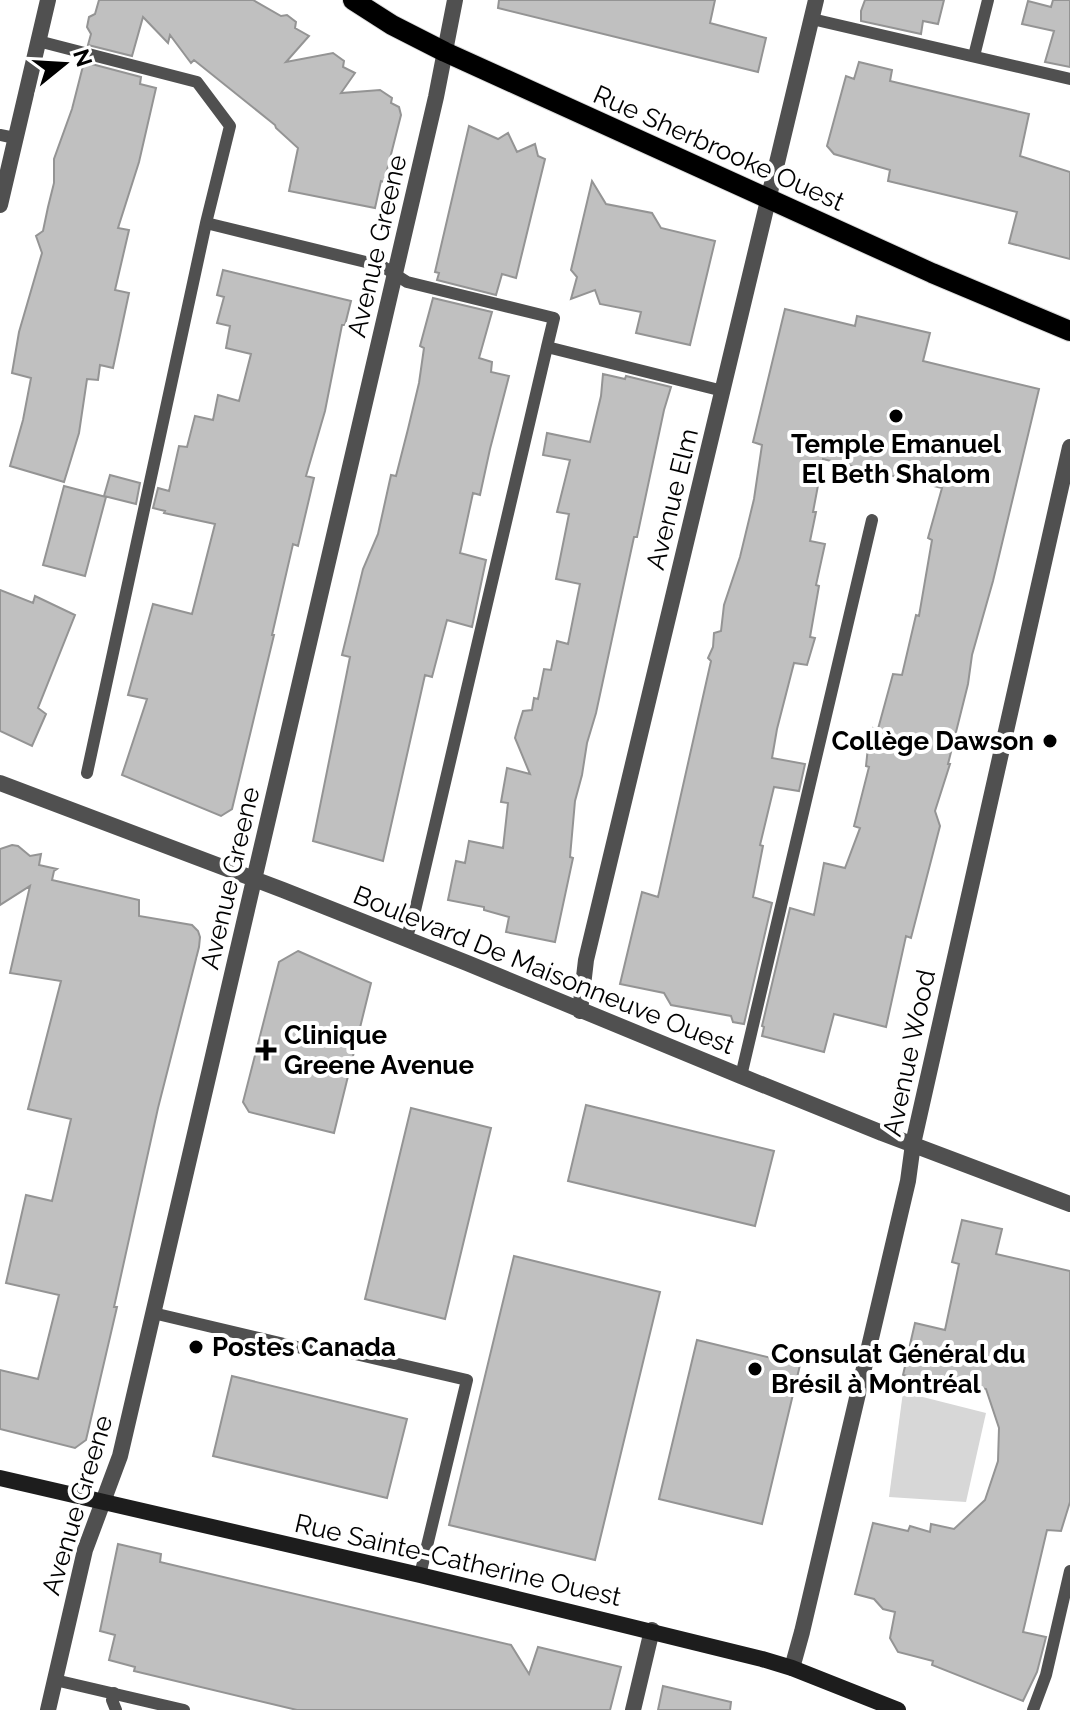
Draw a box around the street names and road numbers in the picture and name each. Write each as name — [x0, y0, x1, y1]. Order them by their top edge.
street label: Rue Sherbrooke Ouest — [589, 79, 849, 217]
street label: Avenue Greene — [341, 152, 413, 340]
street label: Avenue Elm — [640, 425, 704, 573]
street label: Avenue Greene — [194, 784, 266, 972]
street label: Boulevard De Maisonneuve Ouest — [349, 880, 739, 1060]
street label: Avenue Wood — [877, 967, 941, 1139]
street label: Avenue Greene — [35, 1412, 119, 1598]
street label: Rue Sainte-Catherine Ouest — [292, 1508, 624, 1612]

